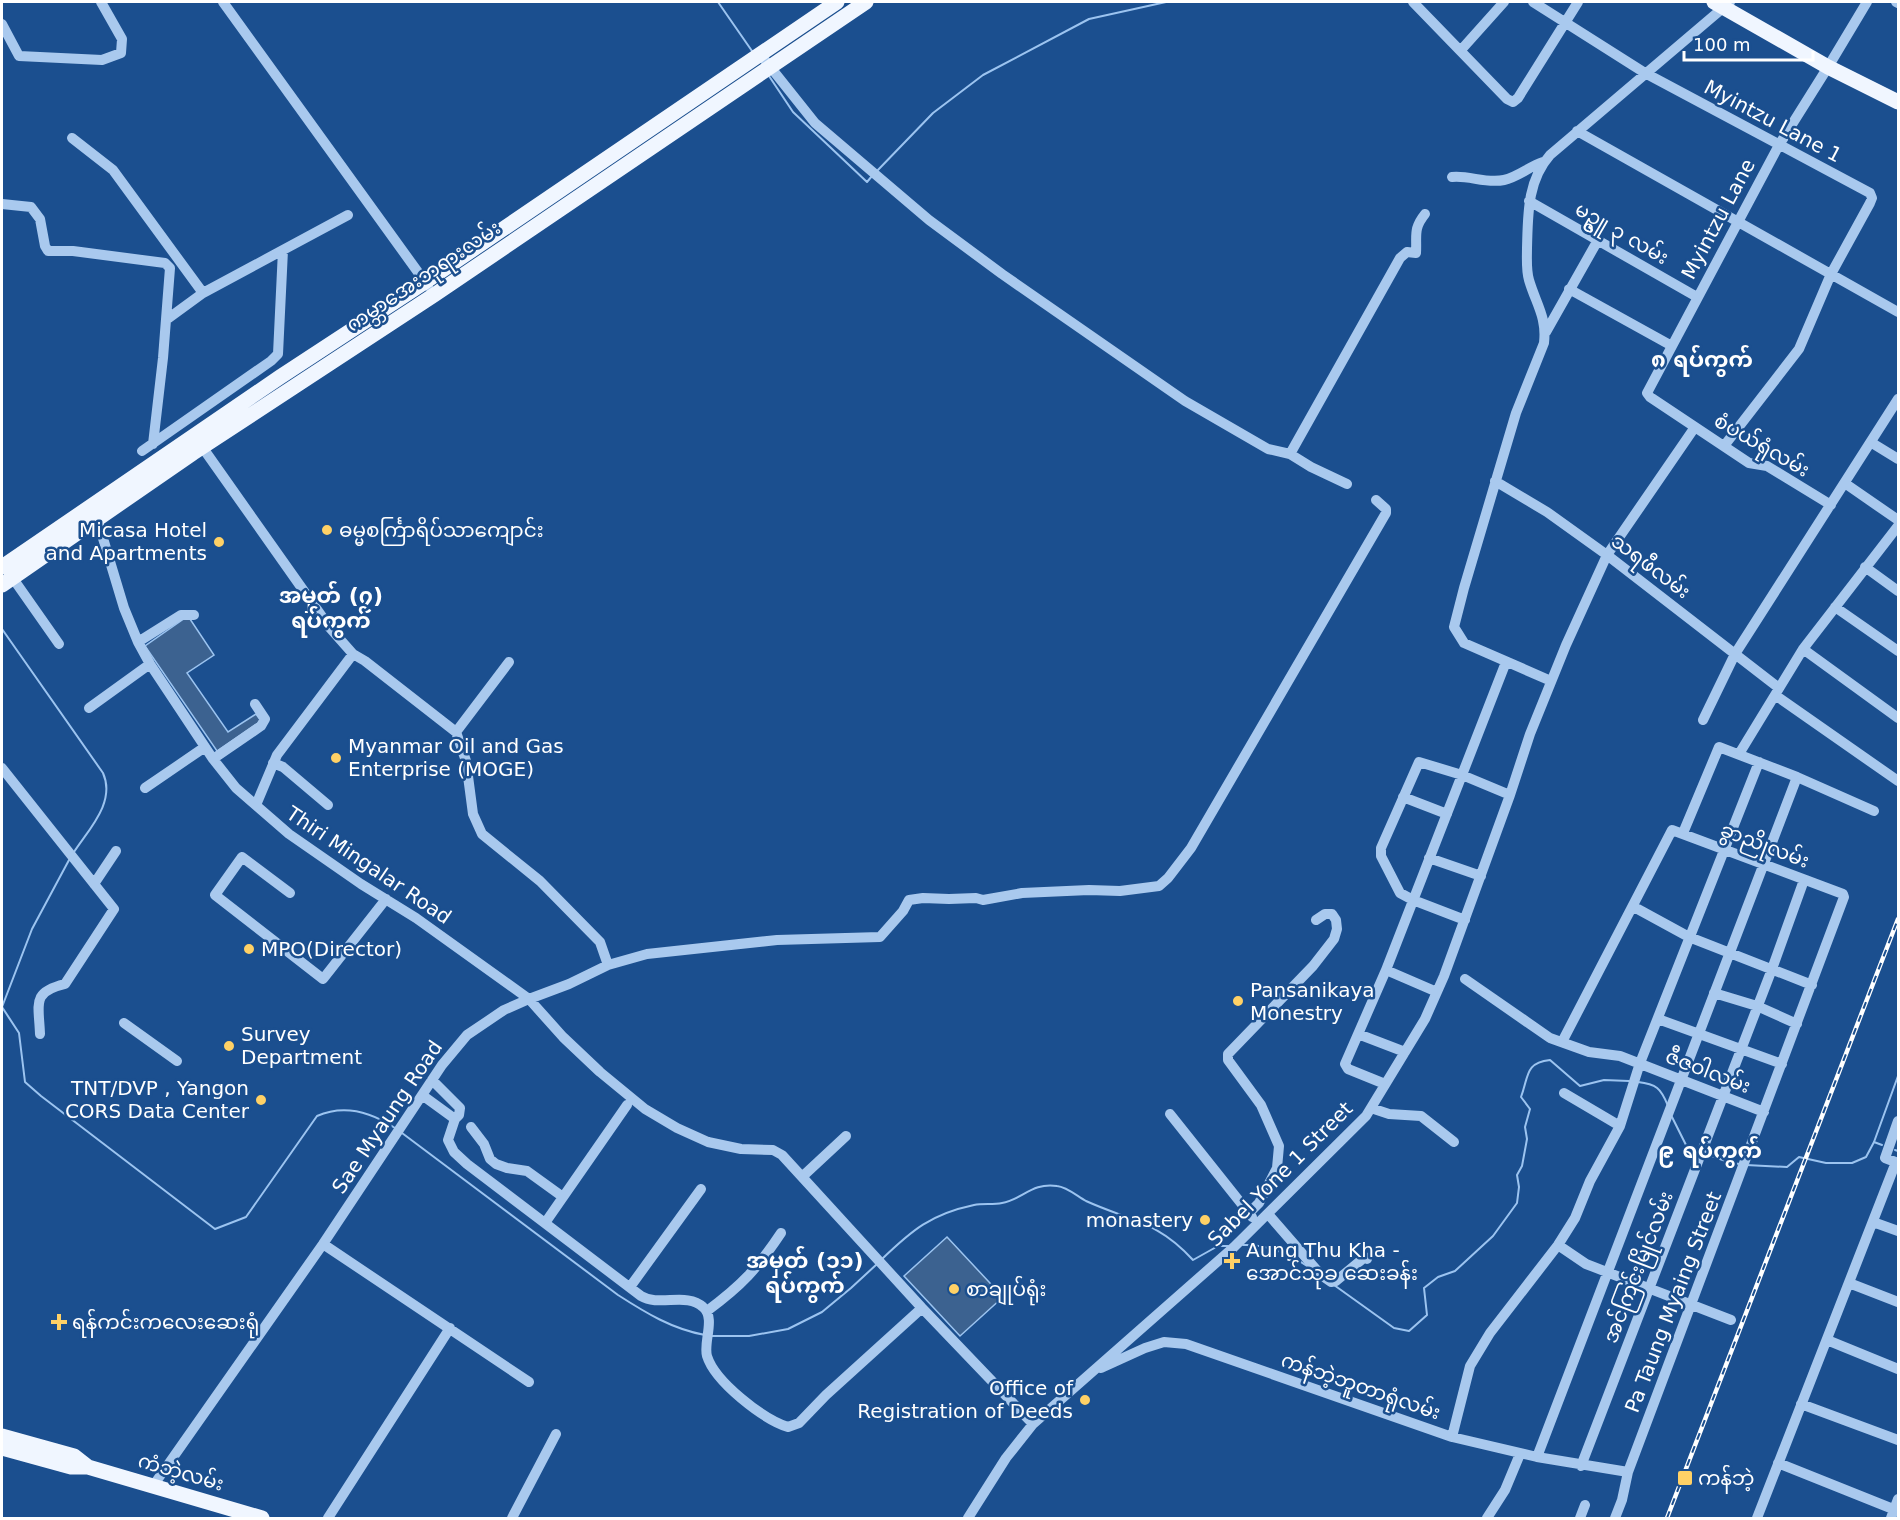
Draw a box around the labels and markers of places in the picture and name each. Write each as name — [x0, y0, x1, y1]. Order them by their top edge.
place label: ဓမ္မစင်္ကြာရိပ်သာကျောင်း — [339, 516, 544, 546]
place label: Micasa Hotel and Apartments — [46, 518, 207, 565]
marker: ဓမ္မစင်္ကြာရိပ်သာကျောင်း — [320, 523, 334, 537]
marker: Micasa Hotel and Apartments — [212, 535, 226, 549]
place label: Myanmar Oil and Gas Enterprise (MOGE) — [348, 734, 564, 781]
marker: Myanmar Oil and Gas Enterprise (MOGE) — [329, 751, 343, 765]
place label: MPO(Director) — [261, 937, 402, 961]
marker: MPO(Director) — [242, 942, 256, 956]
place label: Pansanikaya Monestry — [1250, 978, 1375, 1025]
marker: Pansanikaya Monestry — [1231, 994, 1245, 1008]
place label: Survey Department — [241, 1022, 362, 1069]
marker: Survey Department — [222, 1039, 236, 1053]
place label: TNT/DVP , Yangon CORS Data Center — [65, 1076, 250, 1123]
marker: TNT/DVP , Yangon CORS Data Center — [254, 1093, 268, 1107]
place label: monastery — [1086, 1208, 1193, 1232]
marker: monastery — [1198, 1213, 1212, 1227]
place label: Aung Thu Kha - အောင်သုခ ဆေးခန်း — [1246, 1238, 1418, 1290]
marker: Aung Thu Kha - အောင်သုခ ဆေးခန်း — [1223, 1252, 1241, 1270]
place label: စာချုပ်ရုံး — [966, 1275, 1046, 1306]
marker: စာချုပ်ရုံး — [947, 1282, 961, 1296]
place label: ရန်ကင်းကလေးဆေးရုံ — [72, 1308, 259, 1339]
marker: ရန်ကင်းကလေးဆေးရုံ — [50, 1313, 68, 1331]
place label: Office of Registration of Deeds — [857, 1376, 1074, 1423]
marker: Office of Registration of Deeds — [1078, 1393, 1092, 1407]
place label: ကန်ဘဲ့ — [1698, 1464, 1754, 1494]
marker: ကန်ဘဲ့ — [1676, 1469, 1694, 1487]

